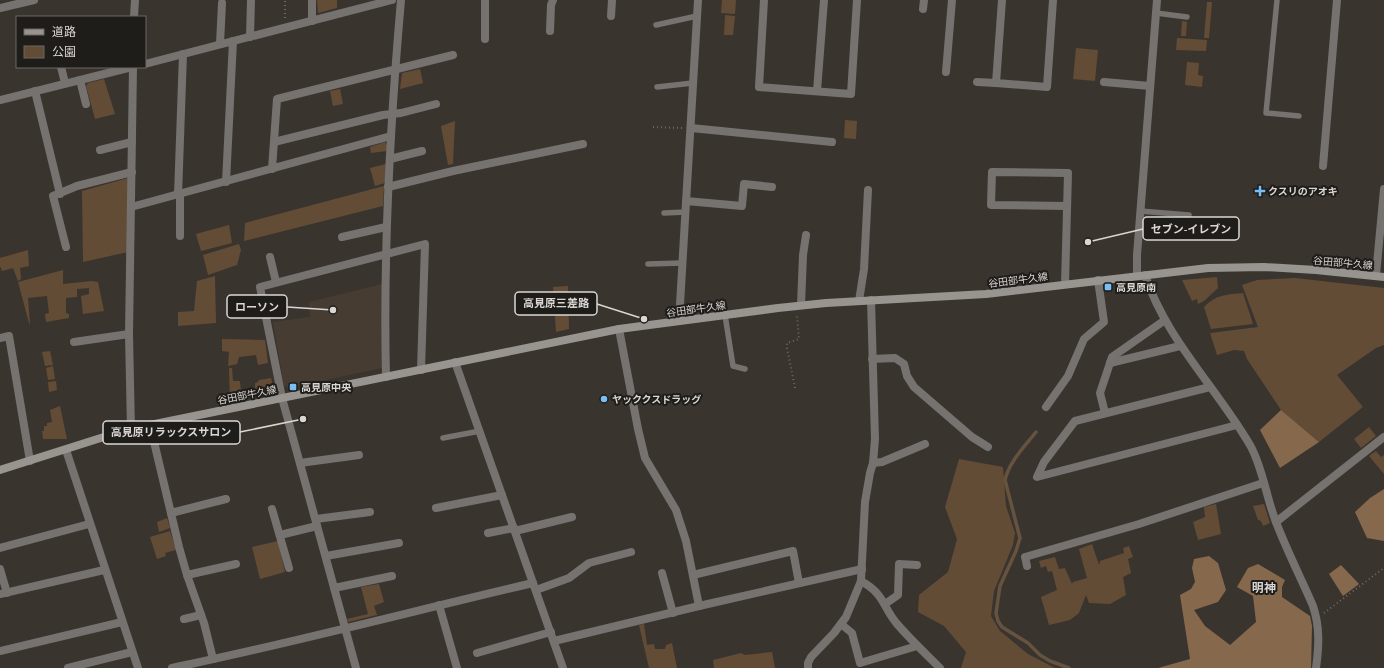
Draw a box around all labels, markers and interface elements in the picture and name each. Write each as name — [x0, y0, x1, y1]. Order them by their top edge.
legend — [16, 16, 146, 68]
text: 道路 — [52, 25, 76, 39]
text: 公園 — [52, 45, 76, 59]
marker: クスリのアオキ — [1255, 186, 1265, 196]
place label: クスリのアオキ — [1268, 186, 1338, 197]
callout: セブン-イレブン — [1143, 217, 1239, 240]
text: セブン-イレブン — [1151, 223, 1231, 235]
street label: 谷田部牛久線 — [1313, 255, 1373, 271]
street label: 谷田部牛久線 — [988, 271, 1048, 289]
marker: 高見原南 — [1103, 282, 1113, 292]
place label: 高見原南 — [1116, 282, 1156, 293]
callout: 高見原三差路 — [515, 292, 597, 315]
callout: ローソン — [227, 295, 287, 318]
text: 高見原三差路 — [523, 297, 590, 309]
street label: 谷田部牛久線 — [666, 299, 726, 319]
text: ローソン — [235, 301, 279, 313]
marker: 高見原中央 — [288, 382, 298, 392]
place label: 高見原中央 — [301, 382, 352, 393]
street label: 谷田部牛久線 — [217, 384, 277, 406]
marker: ヤッククスドラッグ — [599, 394, 609, 404]
place label: ヤッククスドラッグ — [612, 394, 701, 405]
callout: 高見原リラックスサロン — [103, 421, 240, 444]
text: 高見原リラックスサロン — [111, 426, 231, 438]
district label: 明神 — [1252, 581, 1276, 595]

